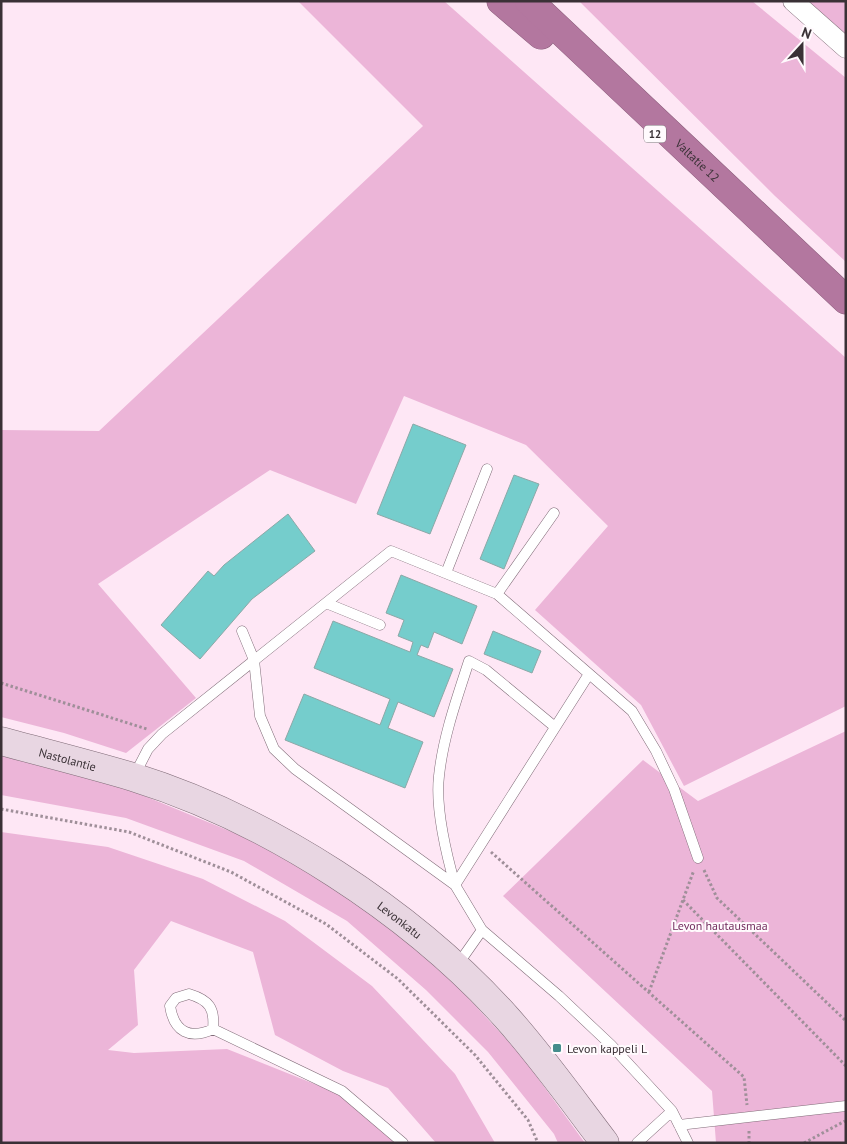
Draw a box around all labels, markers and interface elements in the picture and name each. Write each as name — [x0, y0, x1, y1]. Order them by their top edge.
north arrow — [777, 20, 827, 70]
text: N — [799, 23, 814, 43]
road number: 12 — [644, 126, 666, 142]
street label: Valtatie 12 — [672, 135, 723, 185]
street label: Nastolantie — [37, 744, 98, 774]
street label: Levonkatu — [375, 898, 425, 942]
park label: Levon hautausmaa — [672, 918, 768, 933]
place label: Levon kappeli L — [567, 1041, 647, 1056]
marker: Levon kappeli L — [551, 1042, 563, 1054]

